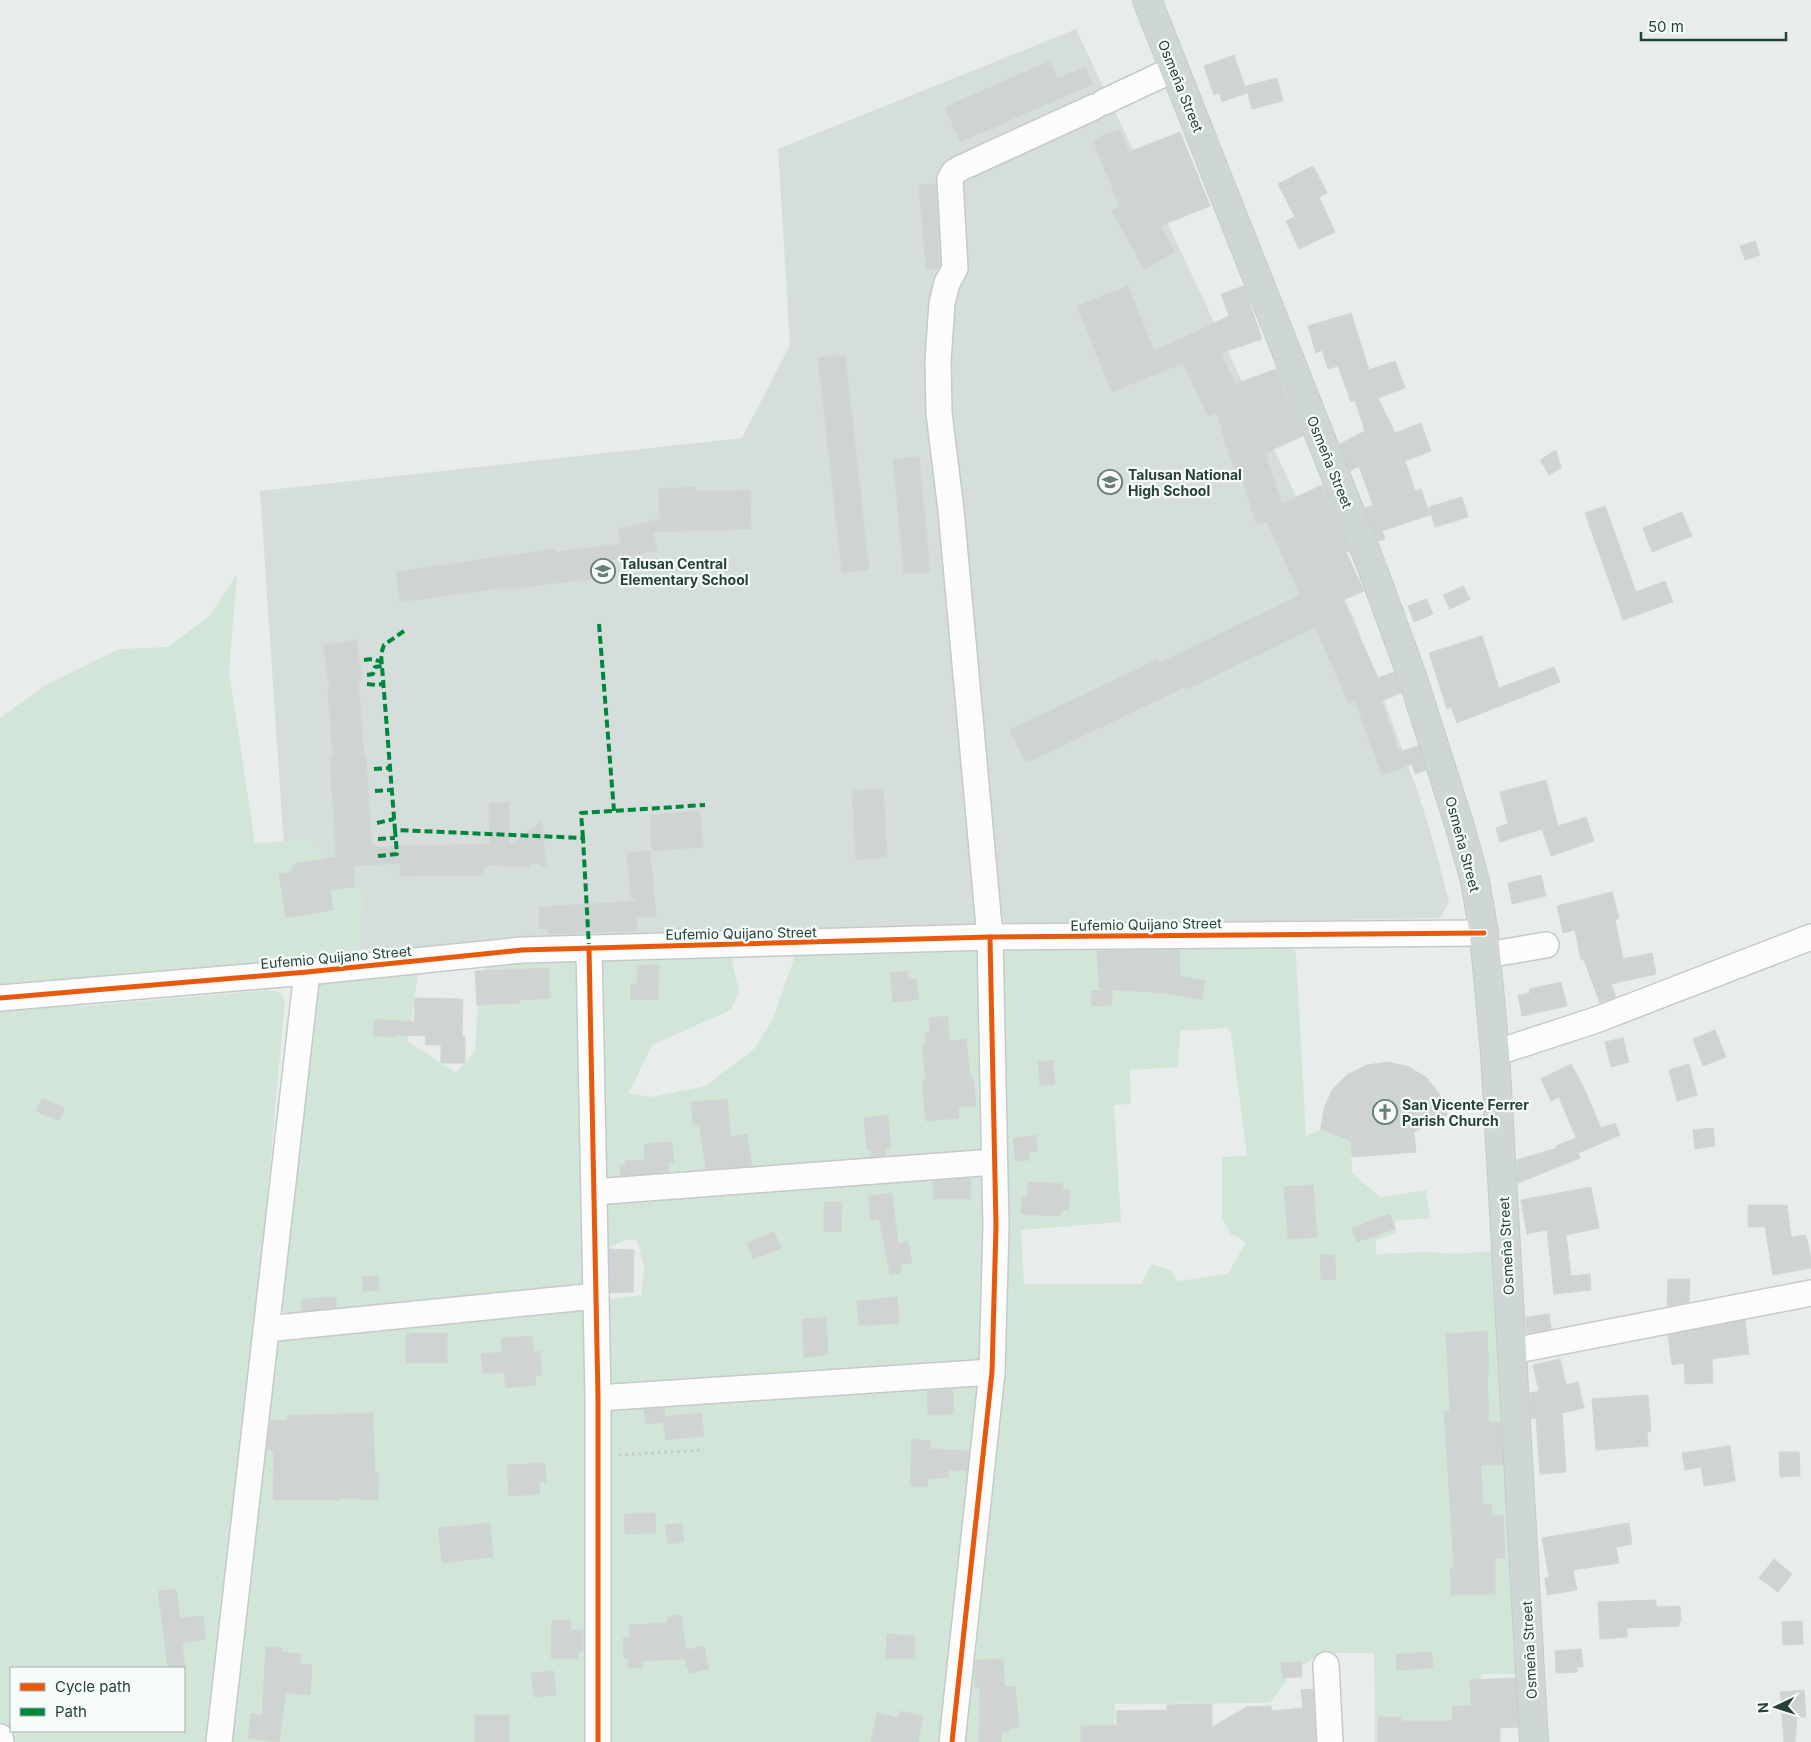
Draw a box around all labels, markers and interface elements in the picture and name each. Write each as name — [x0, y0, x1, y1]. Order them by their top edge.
scale bar — [1641, 10, 1786, 42]
text: 50 m — [1648, 17, 1684, 36]
street label: Osmeña Street — [1155, 37, 1207, 135]
street label: Osmeña Street — [1304, 413, 1356, 511]
place label: Talusan National High School — [1128, 466, 1242, 499]
school or university icon: Talusan National High School — [1097, 469, 1123, 495]
place label: Talusan Central Elementary School — [620, 555, 749, 588]
school or university icon: Talusan Central Elementary School — [590, 558, 616, 584]
street label: Osmeña Street — [1442, 794, 1484, 894]
street label: Eufemio Quijano Street — [1070, 914, 1222, 934]
street label: Eufemio Quijano Street — [665, 923, 817, 943]
street label: Eufemio Quijano Street — [260, 942, 413, 972]
place label: San Vicente Ferrer Parish Church — [1402, 1096, 1529, 1129]
church icon: San Vicente Ferrer Parish Church — [1372, 1099, 1398, 1125]
street label: Osmeña Street — [1495, 1196, 1517, 1295]
street label: Osmeña Street — [1518, 1600, 1540, 1699]
legend — [10, 1667, 185, 1732]
text: Cycle path — [55, 1677, 131, 1696]
north arrow — [1751, 1682, 1801, 1732]
text: Path — [55, 1702, 87, 1721]
text: N — [1754, 1702, 1771, 1714]

